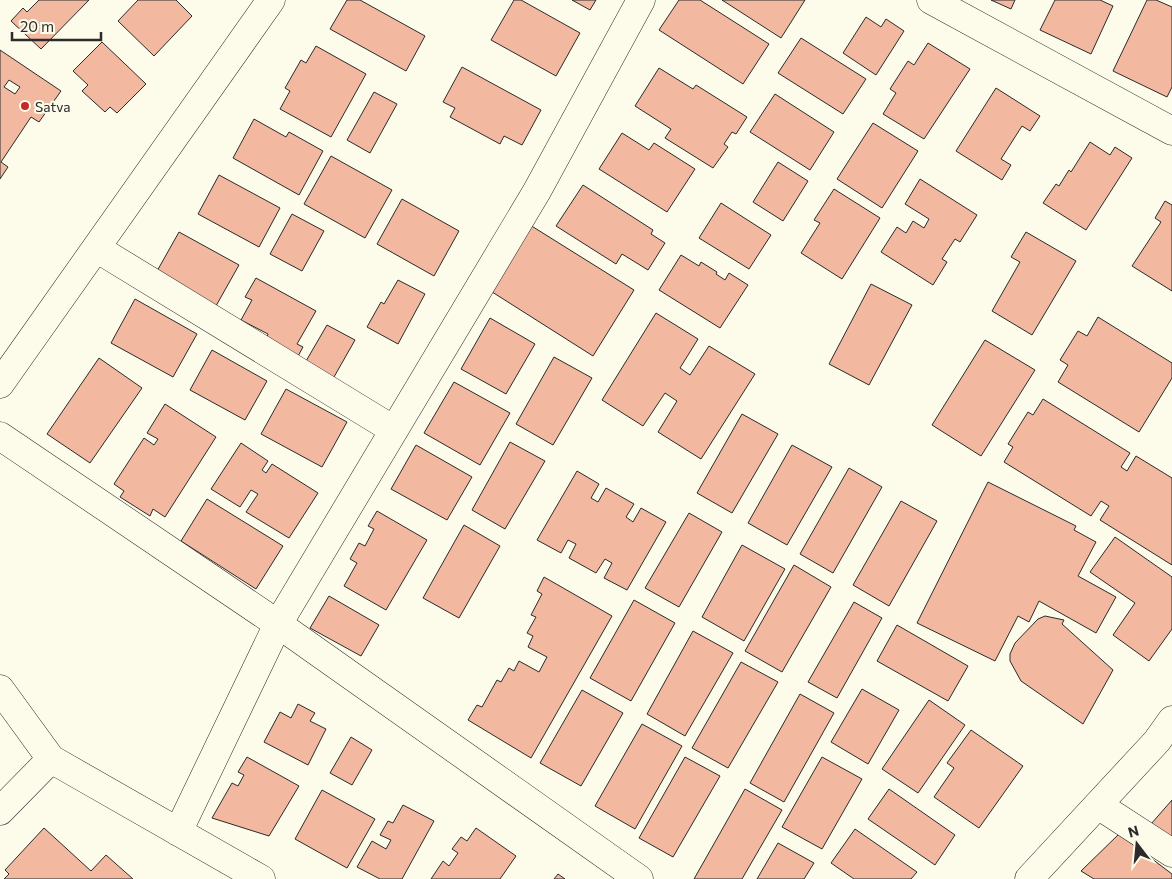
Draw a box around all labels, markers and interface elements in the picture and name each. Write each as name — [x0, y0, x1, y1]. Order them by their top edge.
scale bar — [12, 10, 101, 42]
text: 20 m — [20, 17, 54, 35]
place label: Satva — [35, 98, 71, 115]
marker: Satva — [19, 100, 31, 112]
north arrow — [1112, 819, 1162, 869]
text: N — [1126, 821, 1141, 841]

